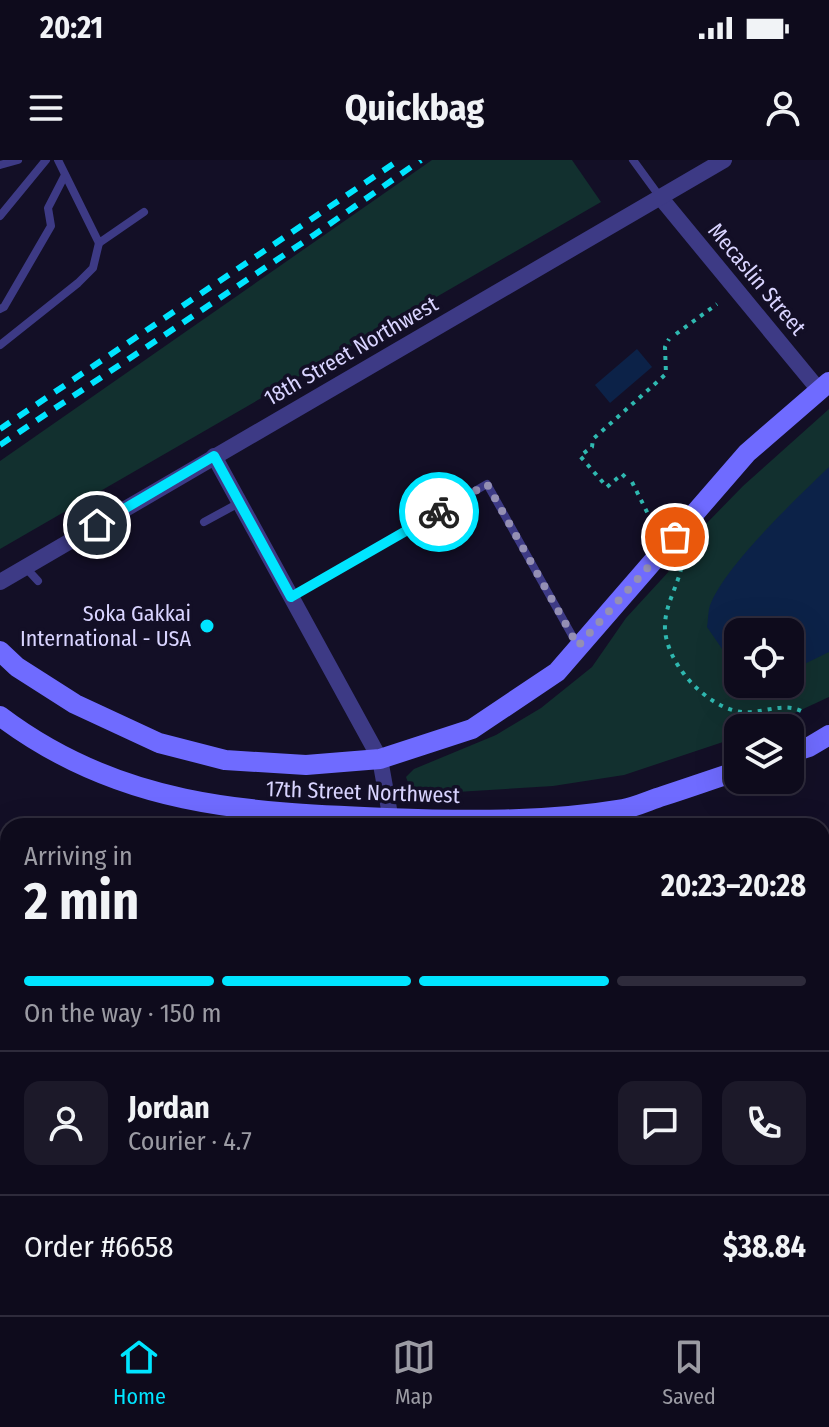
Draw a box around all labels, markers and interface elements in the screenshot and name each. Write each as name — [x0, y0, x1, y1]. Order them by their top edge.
text: 20:21 — [40, 10, 103, 46]
icon: menu — [24, 86, 68, 130]
text: Quickbag — [345, 86, 484, 130]
icon: person — [761, 86, 805, 130]
street label: Mecaslin Street — [702, 217, 812, 341]
street label: 18th Street Northwest — [259, 290, 443, 412]
courier — [399, 472, 479, 552]
icon: bike — [417, 490, 461, 534]
pin — [63, 491, 131, 559]
icon: home — [75, 503, 119, 547]
pin — [641, 503, 709, 571]
icon: bag — [653, 515, 697, 559]
place label: Soka Gakkai International - USA — [20, 600, 191, 652]
marker: Soka Gakkai International - USA — [198, 617, 216, 635]
map controls — [724, 618, 804, 794]
button: locate — [724, 618, 804, 698]
button: layers — [724, 714, 804, 794]
street label: 17th Street Northwest — [266, 775, 461, 809]
text: Arriving in — [24, 841, 133, 872]
text: 20:23–20:28 — [661, 868, 806, 904]
text: 2 min — [24, 870, 139, 933]
text: On the way · 150 m — [24, 998, 221, 1029]
button: person — [24, 1081, 108, 1165]
button: chat — [618, 1081, 702, 1165]
button: phone — [722, 1081, 806, 1165]
text: Jordan — [128, 1090, 210, 1126]
text: Courier · 4.7 — [128, 1126, 252, 1157]
text: Order #6658 — [24, 1229, 173, 1265]
text: $38.84 — [723, 1229, 806, 1265]
tab: Home — [113, 1335, 166, 1410]
tab: Map — [392, 1335, 436, 1410]
tab: Saved — [662, 1335, 716, 1410]

